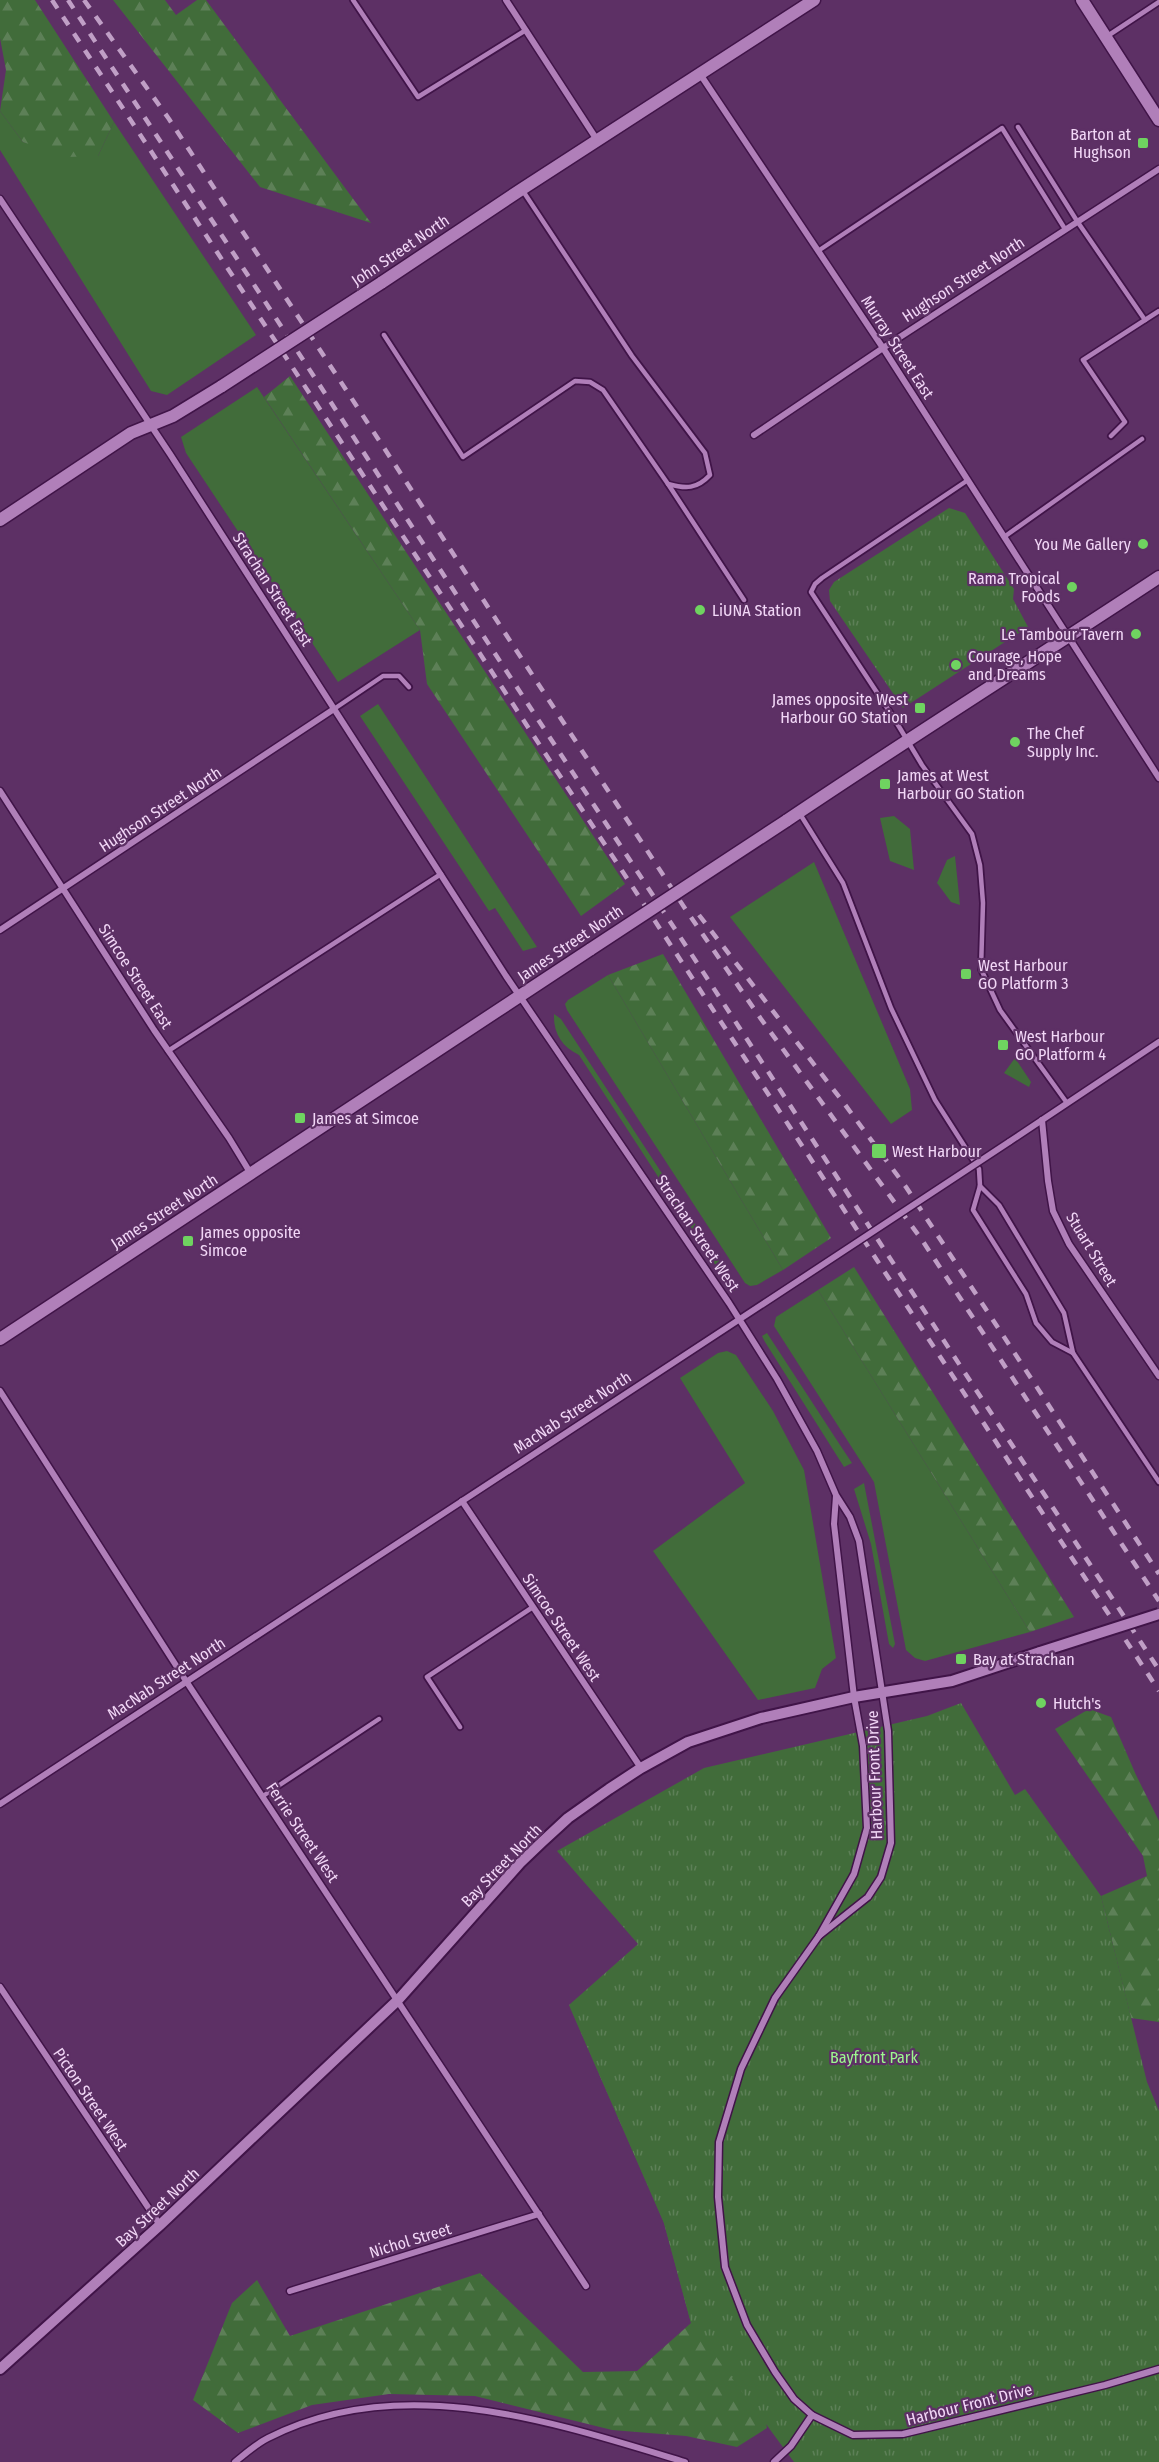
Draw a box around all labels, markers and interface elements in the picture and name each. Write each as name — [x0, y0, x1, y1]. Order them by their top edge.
place label: Barton at Hughson — [1070, 125, 1132, 162]
marker: Barton at Hughson — [1136, 136, 1150, 150]
street label: John Street North — [348, 211, 453, 290]
street label: Hughson Street North — [899, 233, 1028, 326]
street label: Murray Street East — [857, 292, 938, 403]
street label: Strachan Street East — [229, 529, 317, 650]
place label: You Me Gallery — [1035, 535, 1132, 554]
marker: You Me Gallery — [1136, 537, 1150, 551]
place label: Rama Tropical Foods — [968, 569, 1060, 606]
marker: Rama Tropical Foods — [1065, 580, 1079, 594]
place label: LiUNA Station — [712, 601, 801, 620]
marker: LiUNA Station — [693, 603, 707, 617]
place label: Le Tambour Tavern — [1001, 625, 1124, 644]
marker: Le Tambour Tavern — [1129, 627, 1143, 641]
place label: Courage, Hope and Dreams — [968, 647, 1062, 684]
marker: Courage, Hope and Dreams — [949, 658, 963, 672]
place label: James opposite West Harbour GO Station — [772, 690, 909, 727]
marker: James opposite West Harbour GO Station — [913, 701, 927, 715]
place label: The Chef Supply Inc. — [1027, 724, 1098, 761]
marker: The Chef Supply Inc. — [1008, 735, 1022, 749]
street label: Hughson Street North — [96, 763, 225, 856]
place label: James at West Harbour GO Station — [897, 766, 1025, 803]
marker: James at West Harbour GO Station — [878, 777, 892, 791]
street label: James Street North — [514, 901, 627, 986]
street label: Simcoe Street East — [95, 920, 177, 1033]
place label: West Harbour GO Platform 3 — [978, 956, 1068, 993]
marker: West Harbour GO Platform 3 — [959, 967, 973, 981]
place label: West Harbour GO Platform 4 — [1015, 1027, 1106, 1064]
marker: West Harbour GO Platform 4 — [996, 1038, 1010, 1052]
place label: James at Simcoe — [312, 1109, 419, 1128]
marker: James at Simcoe — [293, 1111, 307, 1125]
marker: West Harbour — [870, 1142, 888, 1160]
place label: West Harbour — [892, 1142, 982, 1161]
street label: James Street North — [107, 1170, 221, 1253]
street label: Strachan Street West — [652, 1171, 744, 1296]
street label: Stuart Street — [1062, 1209, 1122, 1291]
place label: James opposite Simcoe — [200, 1223, 301, 1260]
marker: James opposite Simcoe — [181, 1234, 195, 1248]
street label: MacNab Street North — [510, 1367, 635, 1458]
street label: Simcoe Street West — [519, 1570, 605, 1685]
street label: MacNab Street North — [104, 1633, 229, 1724]
place label: Bay at Strachan — [973, 1650, 1075, 1669]
marker: Bay at Strachan — [954, 1652, 968, 1666]
place label: Hutch's — [1053, 1694, 1101, 1713]
marker: Hutch's — [1034, 1696, 1048, 1710]
street label: Harbour Front Drive — [863, 1710, 886, 1840]
street label: Ferrie Street West — [262, 1779, 343, 1886]
street label: Bay Street North — [457, 1820, 546, 1911]
street label: Picton Street West — [49, 2044, 132, 2155]
park label: Bayfront Park — [830, 2048, 918, 2067]
street label: Bay Street North — [111, 2164, 203, 2251]
street label: Nichol Street — [367, 2219, 454, 2262]
street label: Harbour Front Drive — [904, 2380, 1034, 2429]

